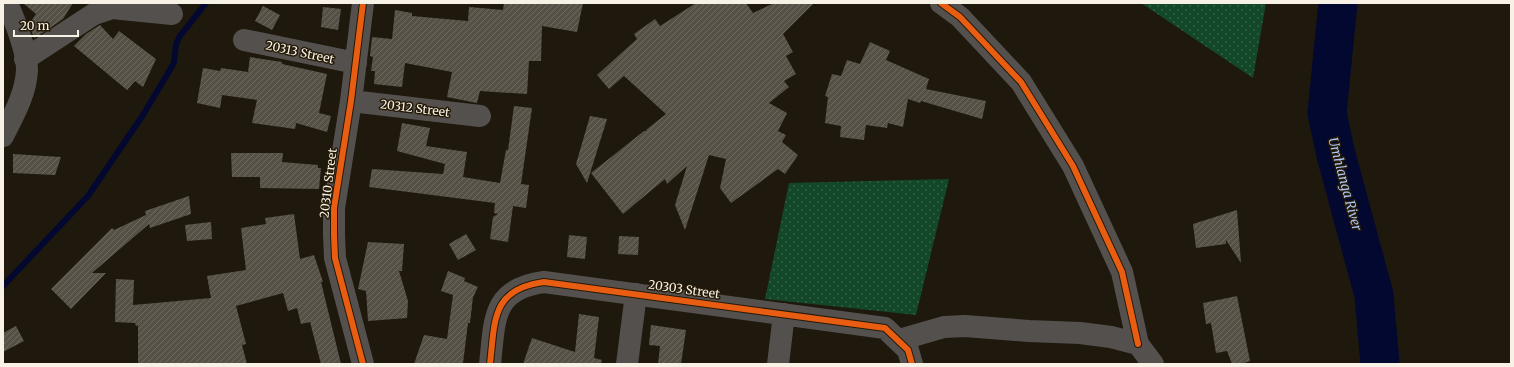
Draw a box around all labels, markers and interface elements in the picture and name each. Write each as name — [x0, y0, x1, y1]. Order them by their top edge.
scale bar — [14, 12, 78, 38]
text: 20 m — [20, 18, 49, 33]
street label: 20313 Street — [264, 37, 336, 67]
street label: 20312 Street — [379, 96, 451, 120]
water label: Umhlanga River — [1324, 136, 1366, 233]
street label: 20310 Street — [316, 147, 340, 219]
street label: 20303 Street — [647, 277, 721, 301]

